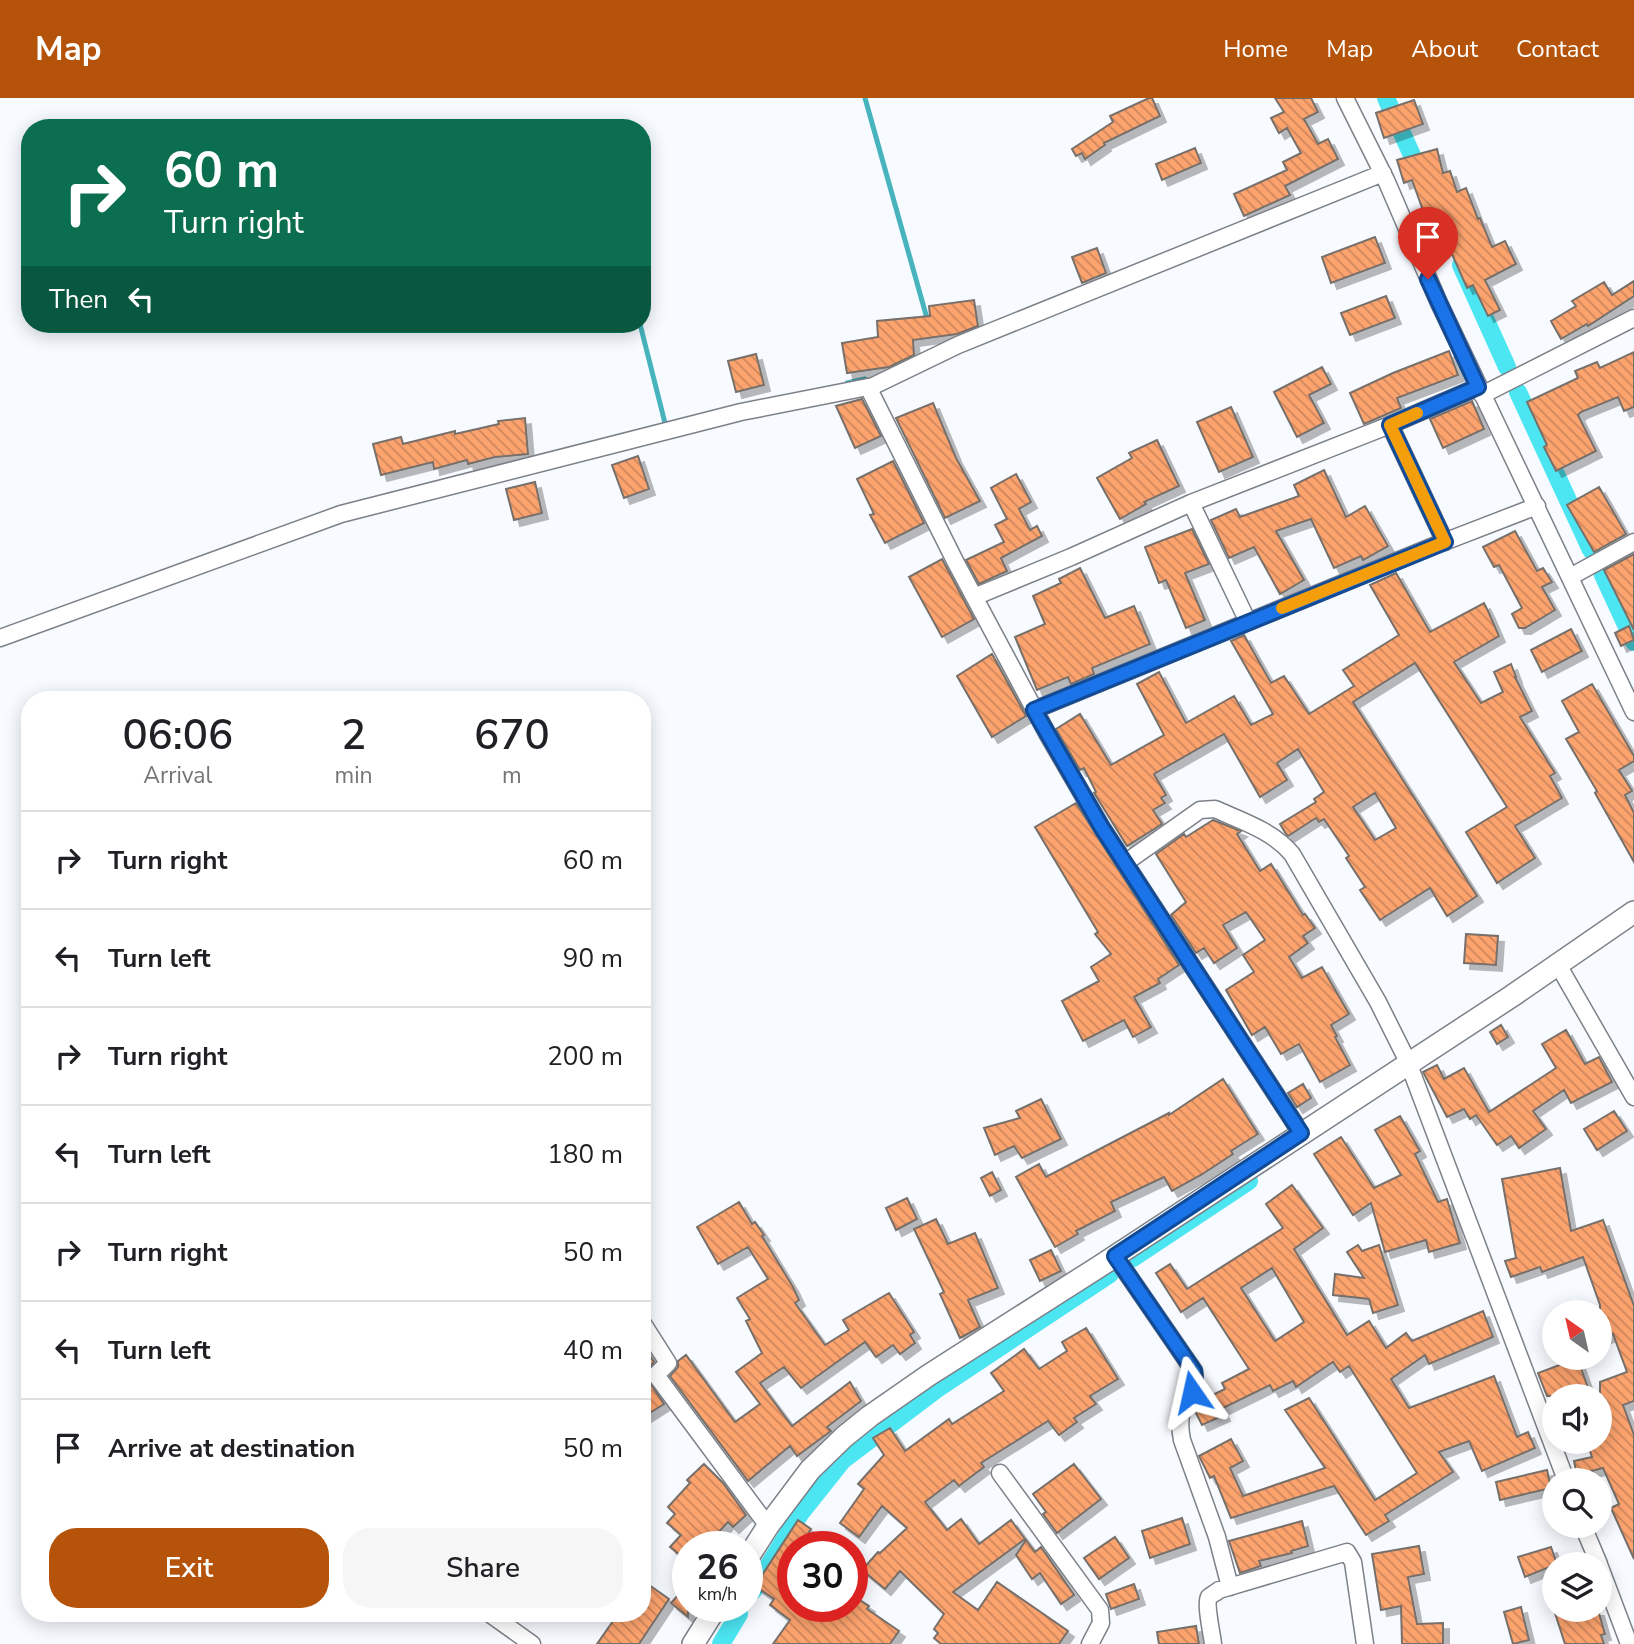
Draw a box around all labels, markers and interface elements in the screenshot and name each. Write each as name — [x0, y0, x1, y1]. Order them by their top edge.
text: Map — [35, 27, 102, 72]
text: Home — [1223, 33, 1288, 65]
text: Map — [1326, 33, 1373, 65]
text: About — [1411, 33, 1478, 65]
text: Contact — [1516, 33, 1599, 65]
text: 60 m — [164, 137, 279, 204]
icon: right — [49, 147, 140, 238]
text: Turn right — [164, 201, 304, 244]
pin — [1398, 207, 1458, 279]
icon: arrive — [1409, 218, 1447, 256]
icon: left — [122, 280, 160, 318]
text: Then — [49, 282, 108, 317]
text: 06:06 — [122, 707, 233, 764]
text: 2 — [341, 707, 366, 764]
text: 670 — [474, 707, 550, 764]
text: Arrival — [143, 760, 212, 791]
text: min — [335, 760, 373, 791]
text: m — [502, 760, 522, 791]
icon: right — [49, 841, 87, 879]
text: Turn right — [108, 843, 227, 878]
text: 60 m — [563, 843, 623, 878]
icon: left — [49, 939, 87, 977]
text: Turn left — [108, 941, 211, 976]
text: 90 m — [563, 941, 623, 976]
icon: right — [49, 1037, 87, 1075]
text: Turn right — [108, 1039, 227, 1074]
text: 200 m — [547, 1039, 623, 1074]
icon: left — [49, 1135, 87, 1173]
text: Turn left — [108, 1137, 211, 1172]
text: 180 m — [547, 1137, 623, 1172]
icon: right — [49, 1233, 87, 1271]
text: Turn right — [108, 1235, 227, 1270]
text: 50 m — [563, 1235, 623, 1270]
north arrow — [1542, 1300, 1612, 1370]
map controls — [1542, 1300, 1612, 1622]
icon: left — [49, 1331, 87, 1369]
text: Turn left — [108, 1333, 211, 1368]
text: 40 m — [563, 1333, 623, 1368]
position arrow — [1155, 1355, 1229, 1429]
button: sound — [1542, 1384, 1612, 1454]
icon: arrive — [49, 1429, 87, 1467]
text: Arrive at destination — [108, 1431, 355, 1466]
text: 50 m — [563, 1431, 623, 1466]
button: search — [1542, 1468, 1612, 1538]
button: Exit — [49, 1528, 329, 1608]
button: Share — [343, 1528, 623, 1608]
speed limit sign: 30 — [777, 1531, 868, 1622]
text: 26 — [696, 1544, 739, 1591]
button: layers — [1542, 1552, 1612, 1622]
text: km/h — [698, 1582, 737, 1606]

